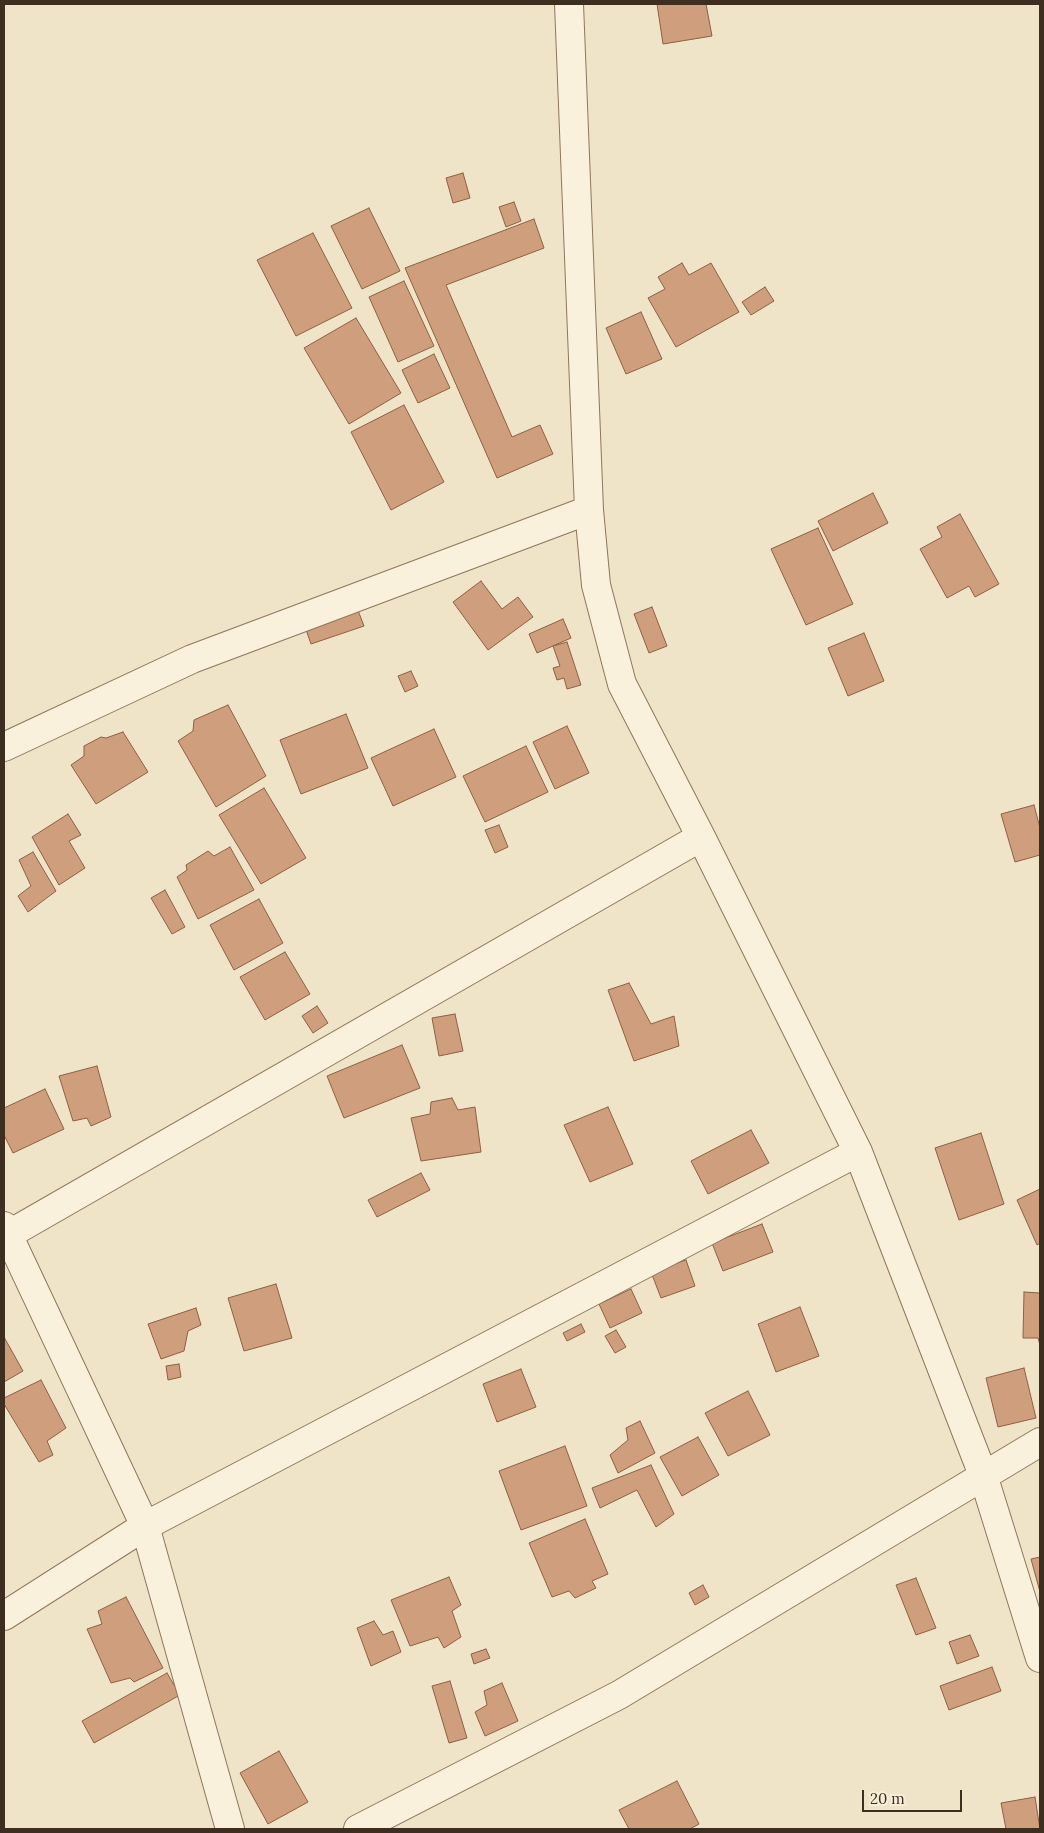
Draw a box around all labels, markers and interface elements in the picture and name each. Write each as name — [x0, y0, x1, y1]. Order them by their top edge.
scale bar — [864, 1780, 964, 1812]
text: 20 m — [870, 1789, 905, 1808]

